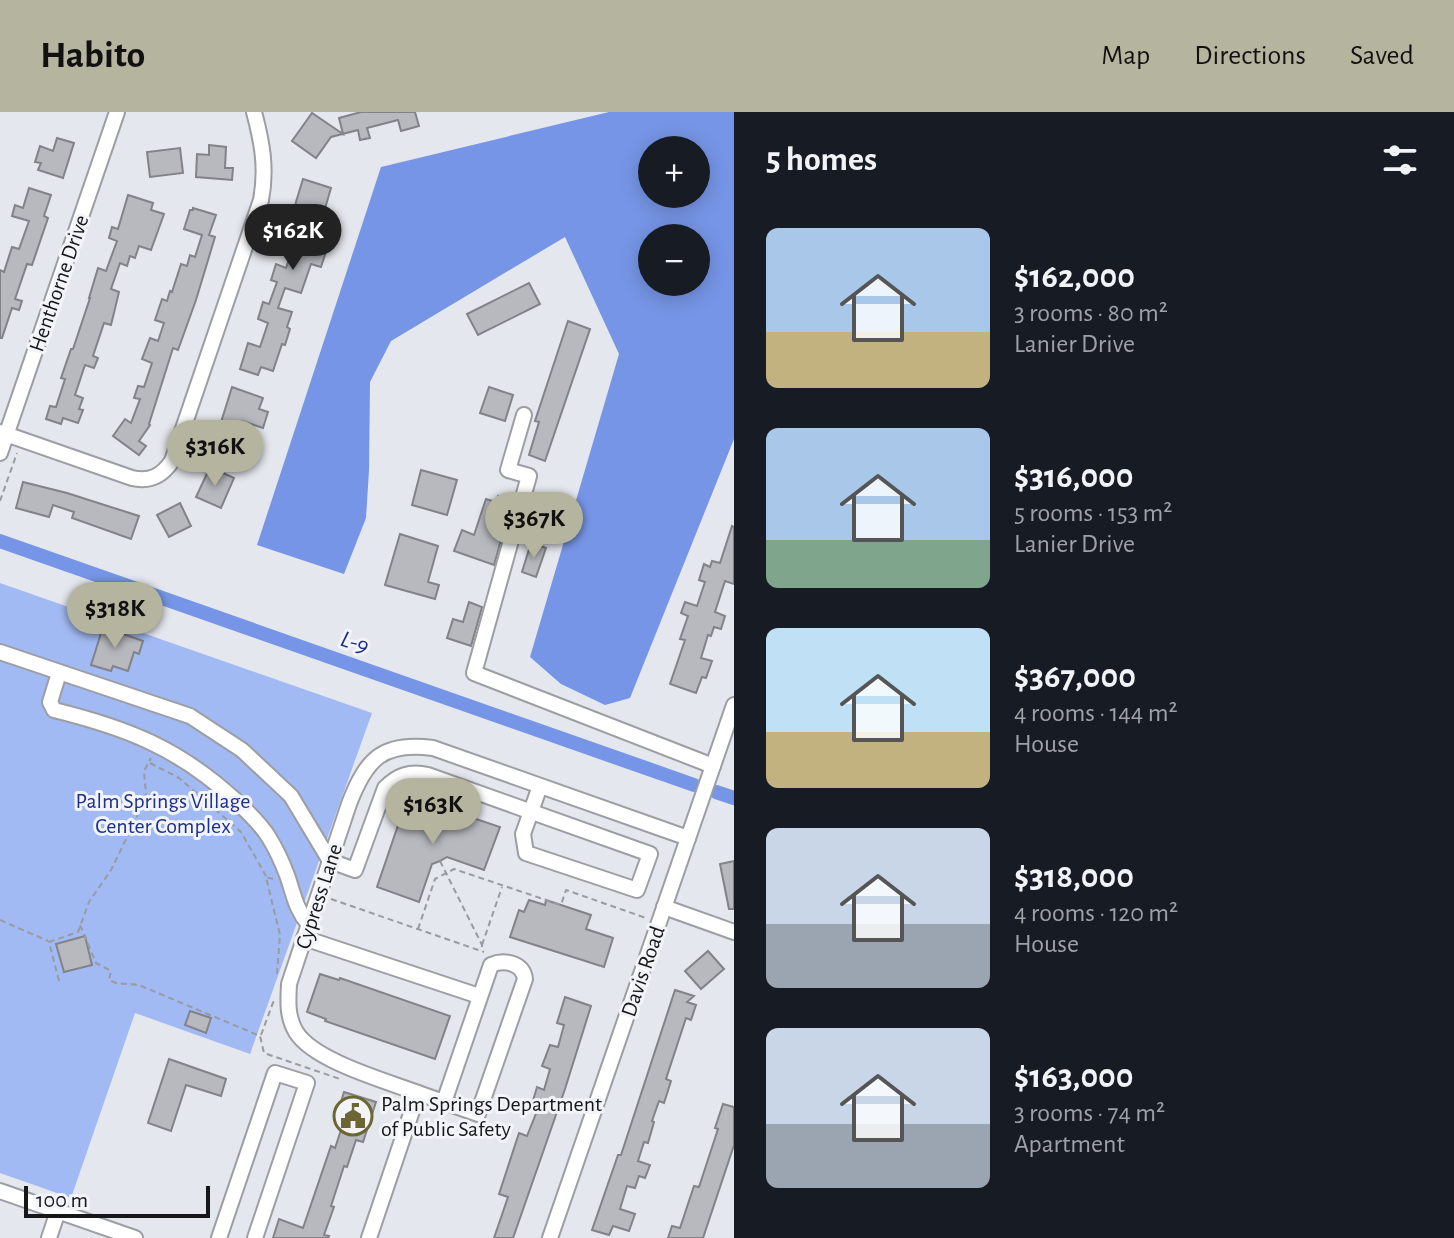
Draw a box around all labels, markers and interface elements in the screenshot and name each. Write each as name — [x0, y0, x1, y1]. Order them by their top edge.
text: Habito — [40, 37, 145, 75]
text: Map — [1101, 42, 1150, 70]
text: Directions — [1194, 42, 1306, 70]
text: Saved — [1350, 42, 1414, 70]
map controls — [638, 136, 710, 296]
button: + — [638, 136, 710, 208]
icon: filters — [1378, 138, 1422, 182]
text: 5 homes — [766, 143, 877, 177]
pin: $162K — [237, 204, 349, 272]
street label: Henthorne Drive — [25, 212, 93, 355]
text: $162K — [262, 217, 324, 243]
button: − — [638, 224, 710, 296]
icon: home — [830, 260, 926, 356]
text: $162,000 — [1014, 260, 1135, 294]
text: 3 rooms · 80 m² — [1014, 300, 1168, 326]
text: Lanier Drive — [1014, 331, 1135, 357]
pin: $316K — [159, 420, 271, 488]
text: $316K — [185, 433, 245, 459]
icon: home — [830, 460, 926, 556]
text: $316,000 — [1014, 460, 1134, 494]
pin: $367K — [478, 492, 590, 560]
text: 5 rooms · 153 m² — [1014, 500, 1172, 526]
text: $367K — [503, 505, 565, 531]
text: Lanier Drive — [1014, 531, 1135, 557]
pin: $318K — [59, 582, 171, 650]
text: $318K — [85, 595, 145, 621]
water label: L-9 — [337, 627, 372, 659]
icon: home — [830, 660, 926, 756]
text: $367,000 — [1014, 660, 1136, 694]
text: 4 rooms · 144 m² — [1014, 700, 1178, 726]
text: House — [1014, 731, 1079, 757]
pin: $163K — [377, 778, 489, 846]
park label: Palm Springs Village Center Complex — [76, 790, 250, 837]
text: $163K — [403, 791, 463, 817]
street label: Cypress Lane — [292, 841, 346, 952]
icon: home — [830, 860, 926, 956]
text: $318,000 — [1014, 860, 1134, 894]
text: 4 rooms · 120 m² — [1014, 900, 1178, 926]
street label: Davis Road — [617, 923, 669, 1019]
text: House — [1014, 931, 1079, 957]
icon: home — [830, 1060, 926, 1156]
text: $163,000 — [1014, 1060, 1134, 1094]
place label: Palm Springs Department of Public Safety — [381, 1093, 602, 1140]
public building icon: Palm Springs Department of Public Safety — [332, 1095, 374, 1137]
text: 3 rooms · 74 m² — [1014, 1100, 1165, 1126]
text: Apartment — [1014, 1131, 1125, 1157]
scale bar — [24, 1182, 210, 1218]
text: 100 m — [36, 1189, 88, 1211]

